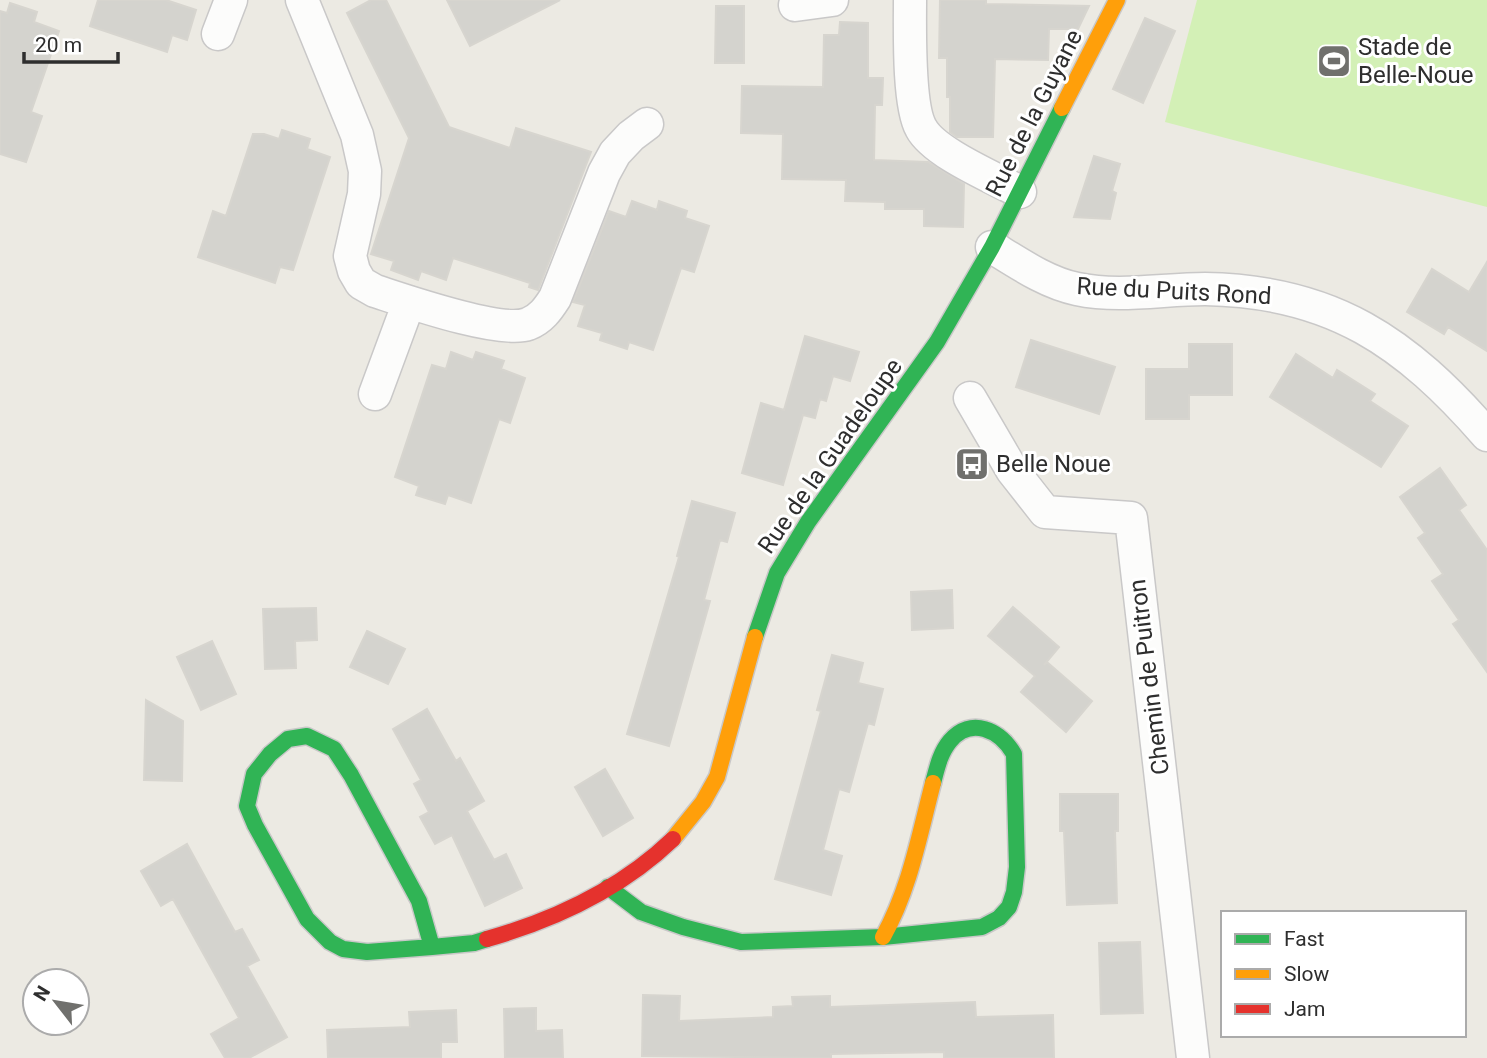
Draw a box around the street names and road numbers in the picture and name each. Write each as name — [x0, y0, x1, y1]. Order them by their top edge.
street label: Rue de la Guyane — [980, 25, 1088, 201]
street label: Rue du Puits Rond — [1076, 272, 1272, 310]
street label: Rue de la Guadeloupe — [752, 353, 908, 559]
street label: Chemin de Puitron — [1123, 578, 1175, 776]

